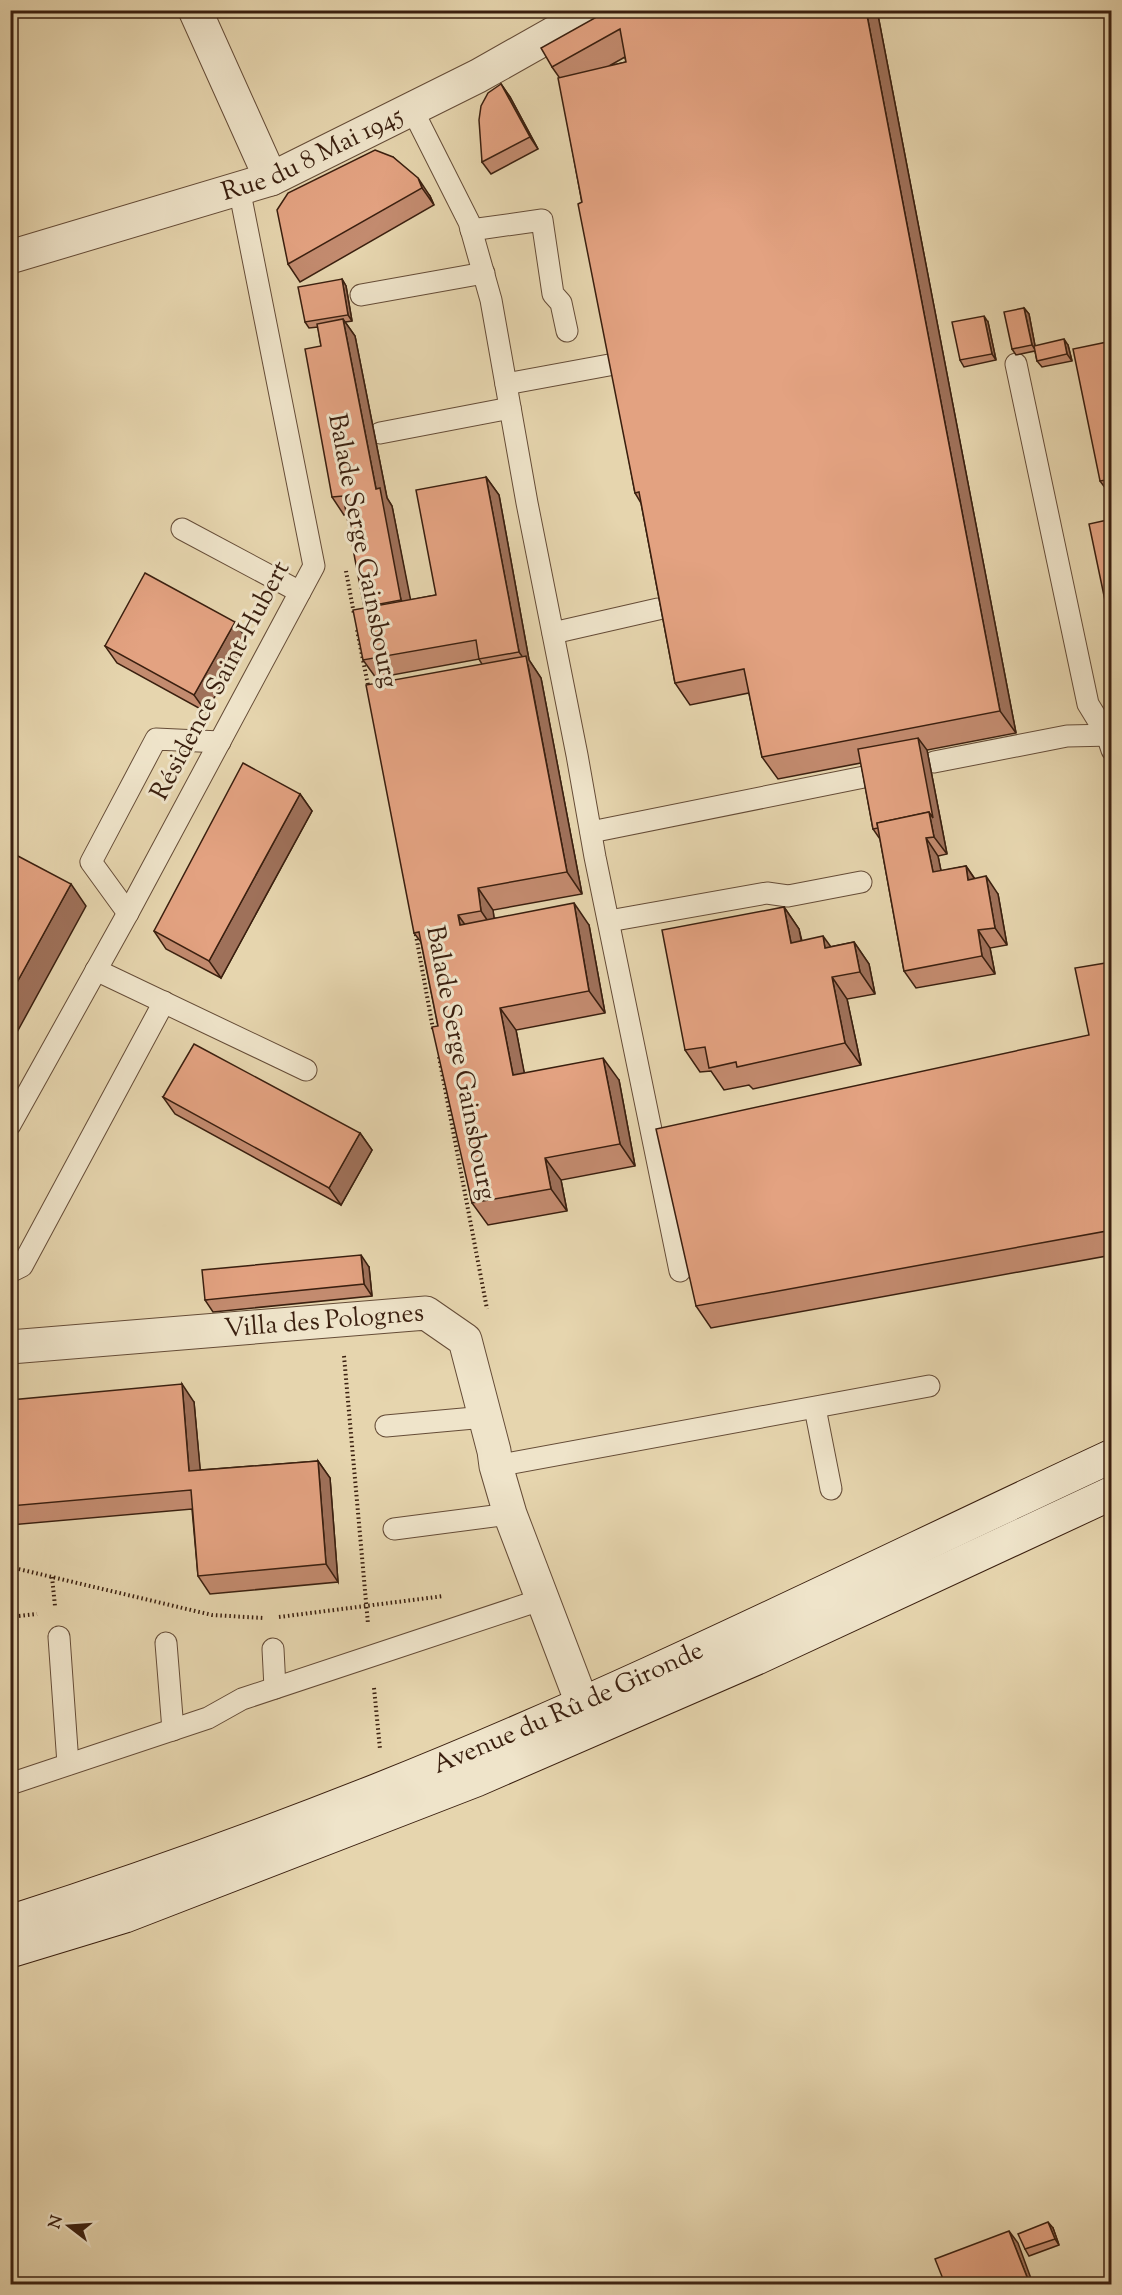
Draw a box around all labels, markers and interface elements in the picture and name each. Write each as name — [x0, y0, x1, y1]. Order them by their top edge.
street label: Rue du 8 Mai 1945 — [217, 97, 410, 211]
street label: Balade Serge Gainsbourg — [317, 411, 407, 691]
street label: Résidence Saint-Hubert — [142, 555, 300, 807]
street label: Balade Serge Gainsbourg — [415, 923, 505, 1203]
street label: Villa des Polognes — [223, 1295, 425, 1348]
street label: Avenue du Rû de Gironde — [427, 1633, 710, 1784]
north arrow — [39, 2196, 99, 2256]
text: N — [44, 2213, 70, 2232]

